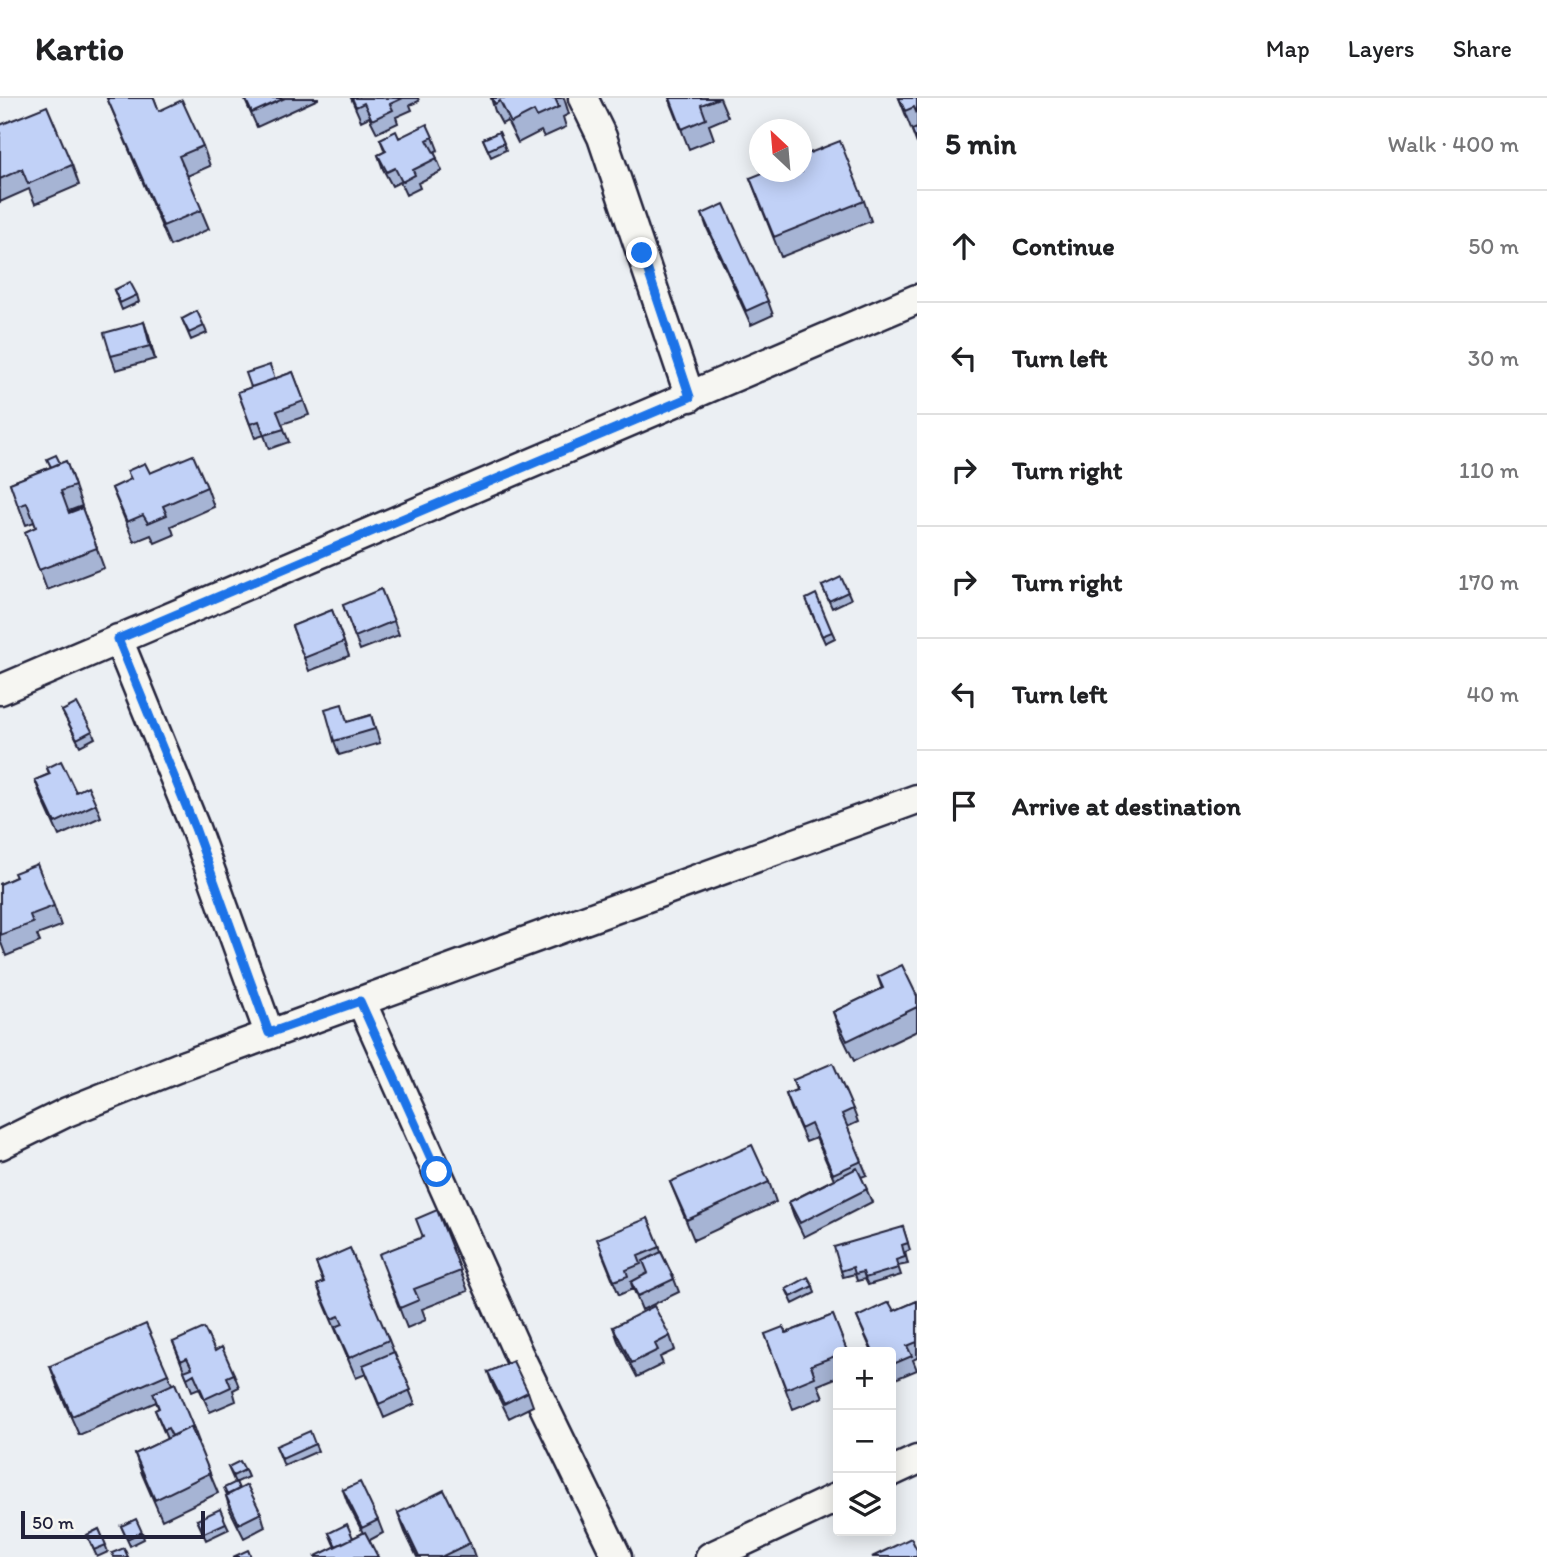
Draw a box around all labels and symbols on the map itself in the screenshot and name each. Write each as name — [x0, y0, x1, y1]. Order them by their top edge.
north arrow — [749, 119, 812, 182]
route end — [626, 237, 657, 268]
route start — [421, 1156, 452, 1187]
scale bar — [21, 1508, 205, 1540]

